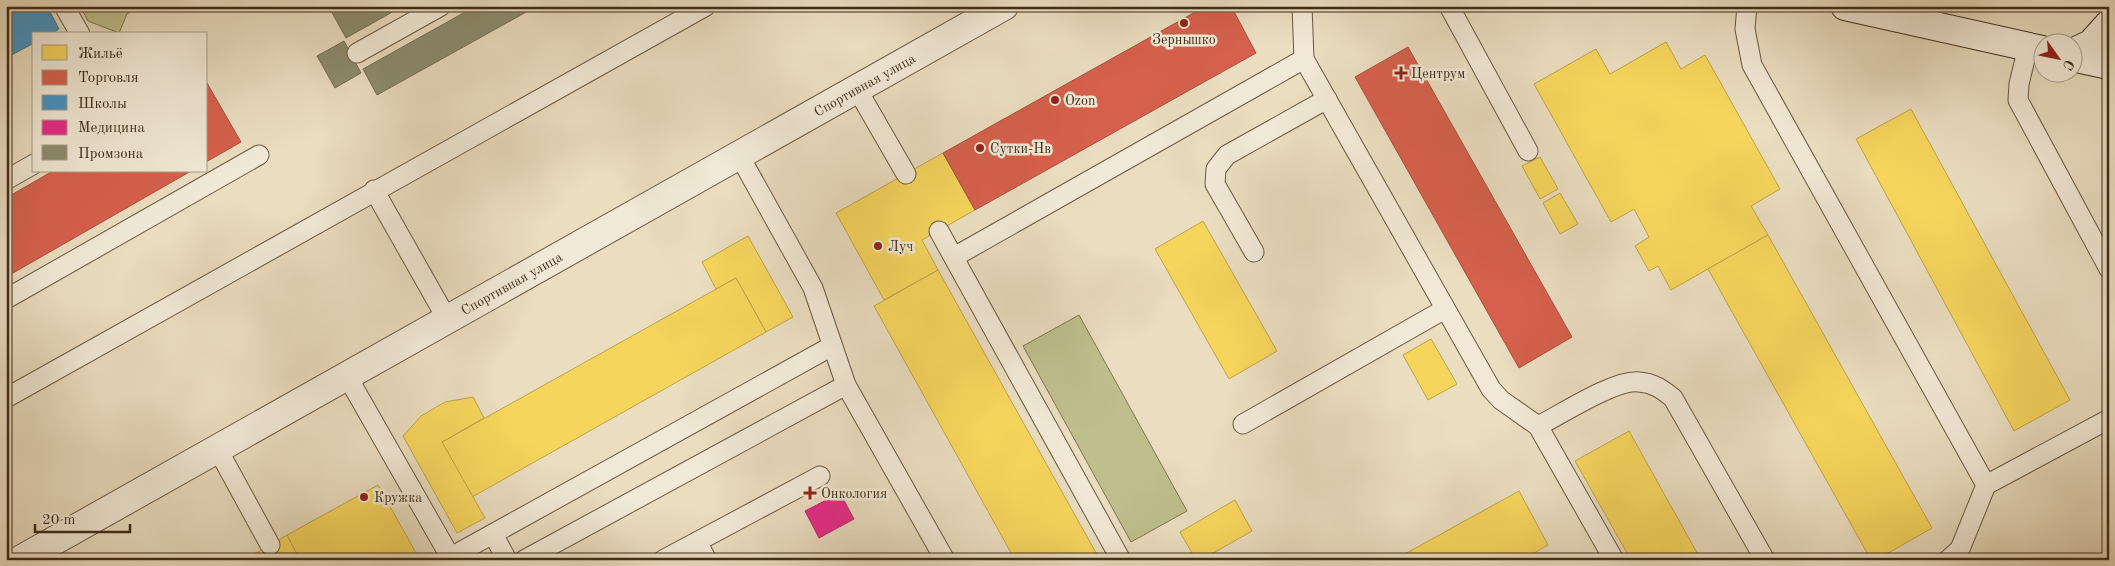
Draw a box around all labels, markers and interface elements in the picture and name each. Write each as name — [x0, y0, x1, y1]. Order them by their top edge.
marker: Зернышко — [1178, 17, 1190, 29]
legend — [32, 32, 208, 172]
north arrow — [2032, 32, 2082, 82]
place label: Зернышко — [1152, 33, 1216, 47]
text: Жильё — [78, 47, 123, 62]
street label: Спортивная улица — [812, 51, 918, 120]
text: С — [2060, 57, 2076, 72]
marker: Центрум — [1395, 67, 1407, 79]
place label: Центрум — [1411, 67, 1465, 81]
text: Торговля — [78, 71, 139, 86]
marker: Ozon — [1049, 94, 1061, 106]
place label: Ozon — [1065, 94, 1096, 108]
text: Школы — [78, 97, 127, 112]
text: Медицина — [78, 121, 145, 136]
marker: Сутки-Нв — [974, 142, 986, 154]
place label: Сутки-Нв — [990, 142, 1051, 156]
text: Промзона — [78, 147, 144, 162]
marker: Луч — [872, 240, 884, 252]
place label: Луч — [888, 240, 913, 254]
street label: Спортивная улица — [459, 250, 565, 318]
marker: Онкология — [803, 486, 817, 500]
place label: Онкология — [821, 487, 887, 501]
marker: Кружка — [358, 491, 370, 503]
place label: Кружка — [374, 491, 422, 505]
scale bar — [35, 501, 130, 533]
text: 20 m — [42, 513, 76, 528]

